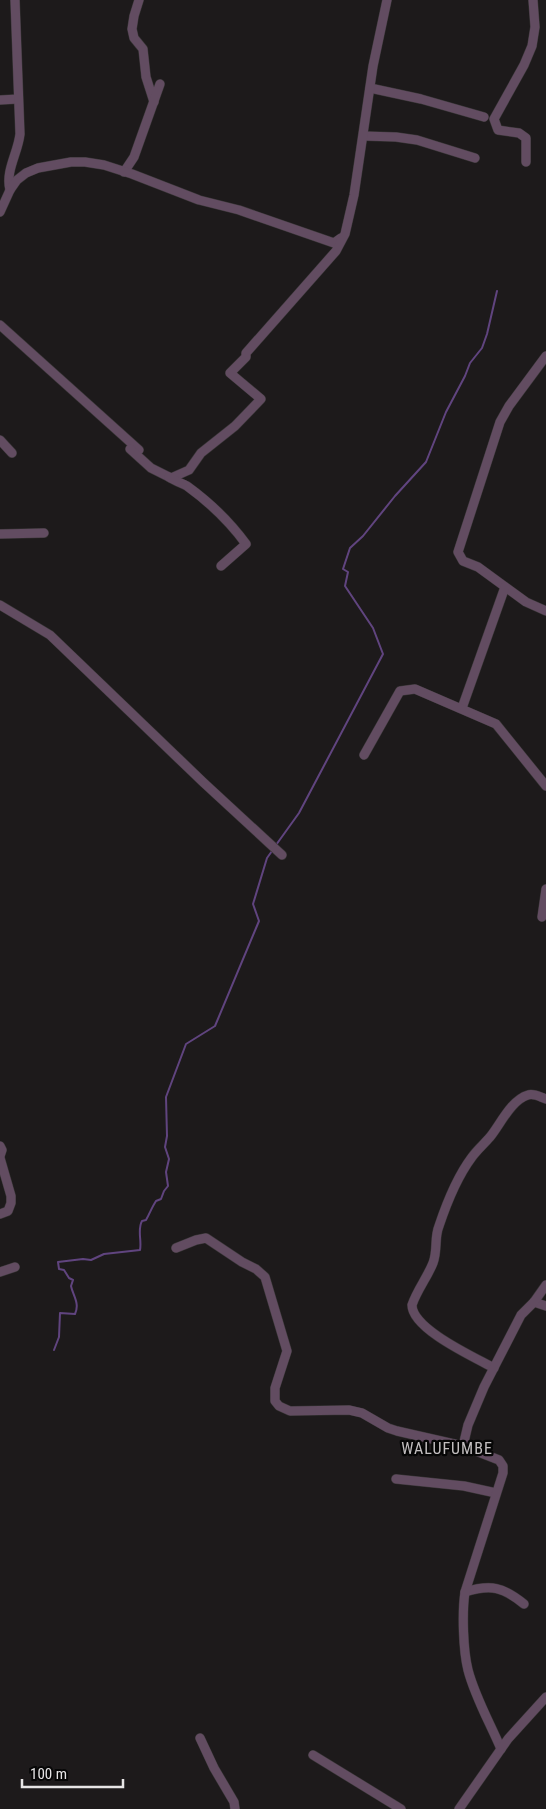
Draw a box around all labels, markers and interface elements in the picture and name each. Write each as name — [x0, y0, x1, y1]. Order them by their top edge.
district label: WALUFUMBE — [401, 1439, 493, 1458]
scale bar — [22, 1756, 124, 1788]
text: 100 m — [30, 1765, 67, 1783]

